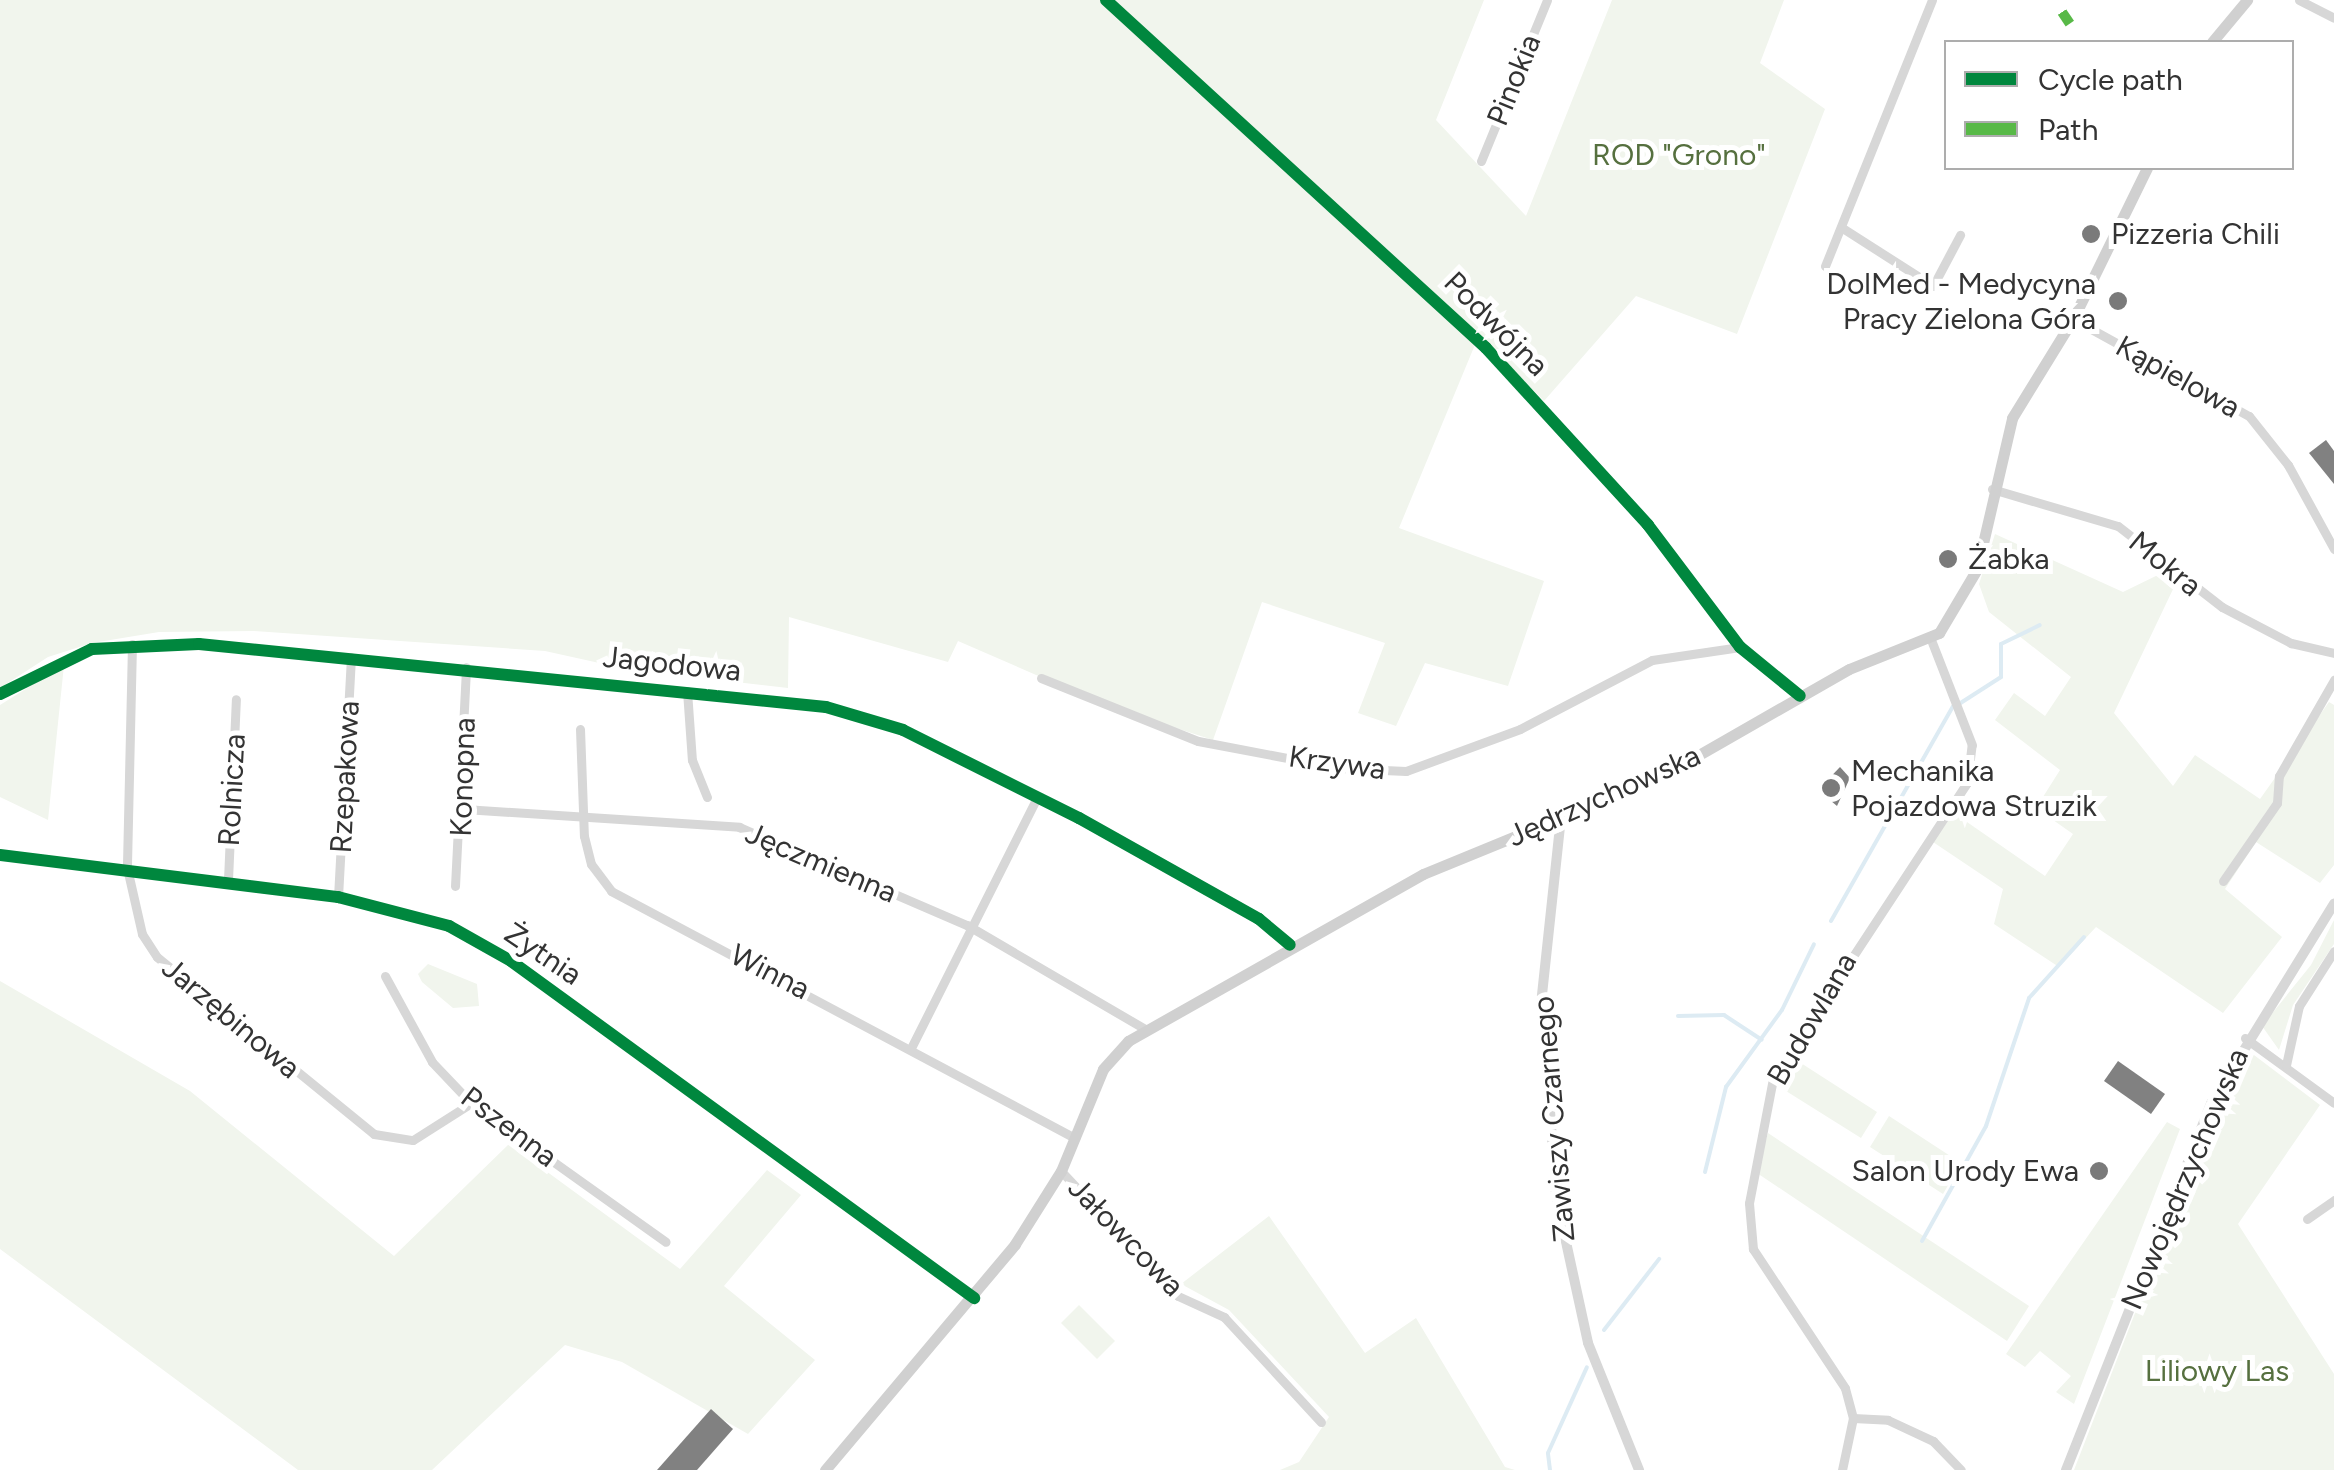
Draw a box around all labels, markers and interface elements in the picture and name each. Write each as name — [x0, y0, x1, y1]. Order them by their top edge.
street label: Pinokia — [1479, 29, 1549, 131]
legend — [1944, 40, 2294, 170]
text: Cycle path — [2038, 61, 2183, 98]
text: Path — [2038, 111, 2098, 148]
park label: ROD "Grono" — [1592, 137, 1766, 173]
place label: Pizzeria Chili — [2111, 216, 2280, 252]
marker: Pizzeria Chili — [2080, 223, 2102, 245]
street label: Podwójna — [1436, 264, 1556, 384]
place label: DolMed - Medycyna Pracy Zielona Góra — [1826, 266, 2096, 336]
marker: DolMed - Medycyna Pracy Zielona Góra — [2105, 288, 2131, 314]
street label: Kąpielowa — [2110, 328, 2246, 426]
street label: Mokra — [2122, 524, 2208, 604]
place label: Żabka — [1968, 541, 2050, 577]
marker: Żabka — [1937, 548, 1959, 570]
street label: Jagodowa — [601, 639, 743, 689]
street label: Rzepakowa — [323, 700, 367, 854]
street label: Konopna — [443, 717, 483, 837]
street label: Rolnicza — [211, 733, 253, 847]
street label: Krzywa — [1286, 738, 1388, 788]
street label: Jędrzychowska — [1502, 738, 1706, 854]
place label: Mechanika Pojazdowa Struzik — [1851, 753, 2097, 824]
marker: Mechanika Pojazdowa Struzik — [1820, 777, 1842, 799]
street label: Jęczmienna — [740, 815, 902, 911]
street label: Żytnia — [498, 915, 588, 993]
street label: Winna — [724, 937, 816, 1007]
street label: Budowlana — [1760, 946, 1864, 1092]
street label: Jarzębinowa — [155, 950, 307, 1086]
street label: Zawiszy Czarnego — [1525, 995, 1583, 1243]
street label: Nowojędrzychowska — [2114, 1043, 2256, 1315]
street label: Pszenna — [454, 1079, 564, 1175]
place label: Salon Urody Ewa — [1851, 1153, 2079, 1189]
marker: Salon Urody Ewa — [2088, 1160, 2110, 1182]
street label: Jałowcowa — [1061, 1170, 1191, 1304]
park label: Liliowy Las — [2145, 1353, 2289, 1389]

